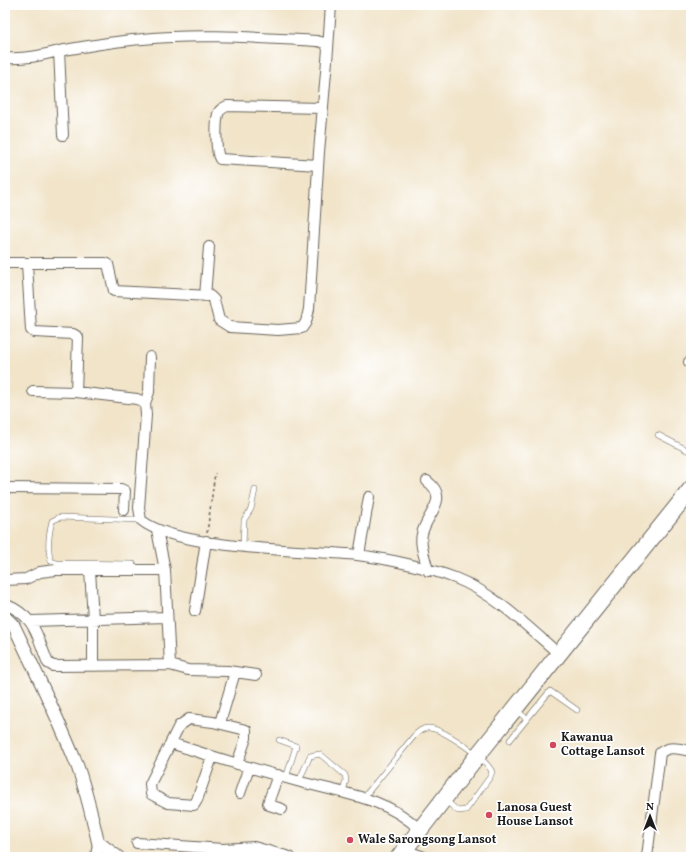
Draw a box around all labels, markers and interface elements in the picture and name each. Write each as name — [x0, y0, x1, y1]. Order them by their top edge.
place label: Kawanua Cottage Lansot — [561, 730, 645, 760]
marker: Kawanua Cottage Lansot — [548, 740, 558, 750]
north arrow — [630, 796, 670, 836]
place label: Lanosa Guest House Lansot — [497, 800, 574, 830]
text: N — [646, 800, 654, 815]
marker: Lanosa Guest House Lansot — [484, 810, 494, 820]
place label: Wale Sarongsong Lansot — [358, 832, 497, 848]
marker: Wale Sarongsong Lansot — [345, 835, 355, 845]

